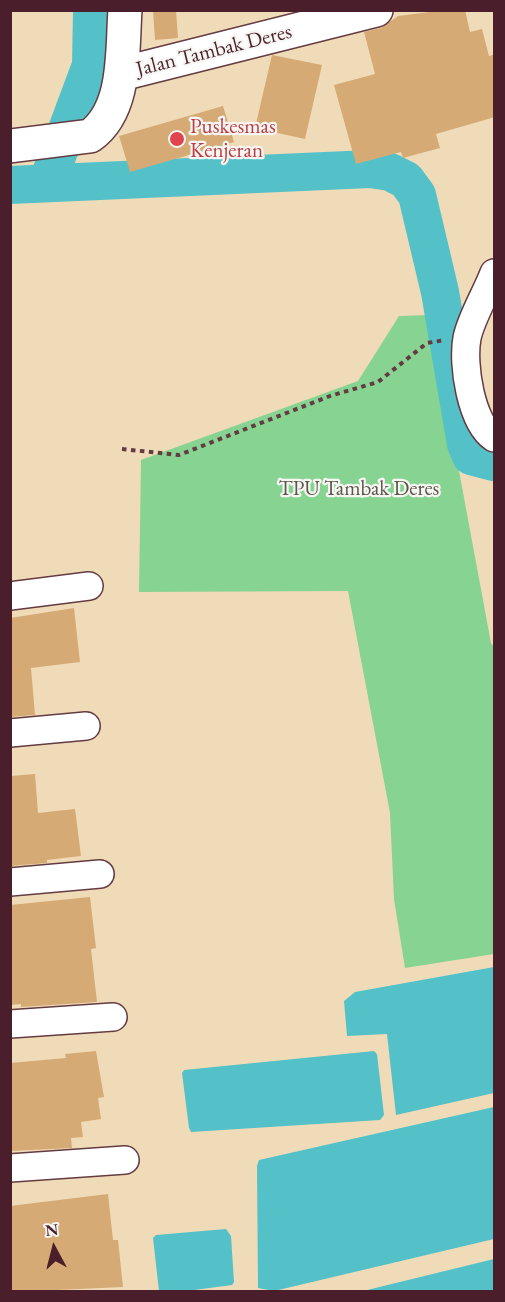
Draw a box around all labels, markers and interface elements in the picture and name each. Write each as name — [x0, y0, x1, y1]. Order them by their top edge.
street label: Jalan Tambak Deres — [134, 19, 294, 83]
place label: Puskesmas Kenjeran — [190, 114, 276, 164]
marker: Puskesmas Kenjeran — [168, 130, 186, 148]
park label: TPU Tambak Deres — [279, 476, 439, 502]
north arrow — [24, 1218, 84, 1278]
text: N — [44, 1218, 59, 1241]

